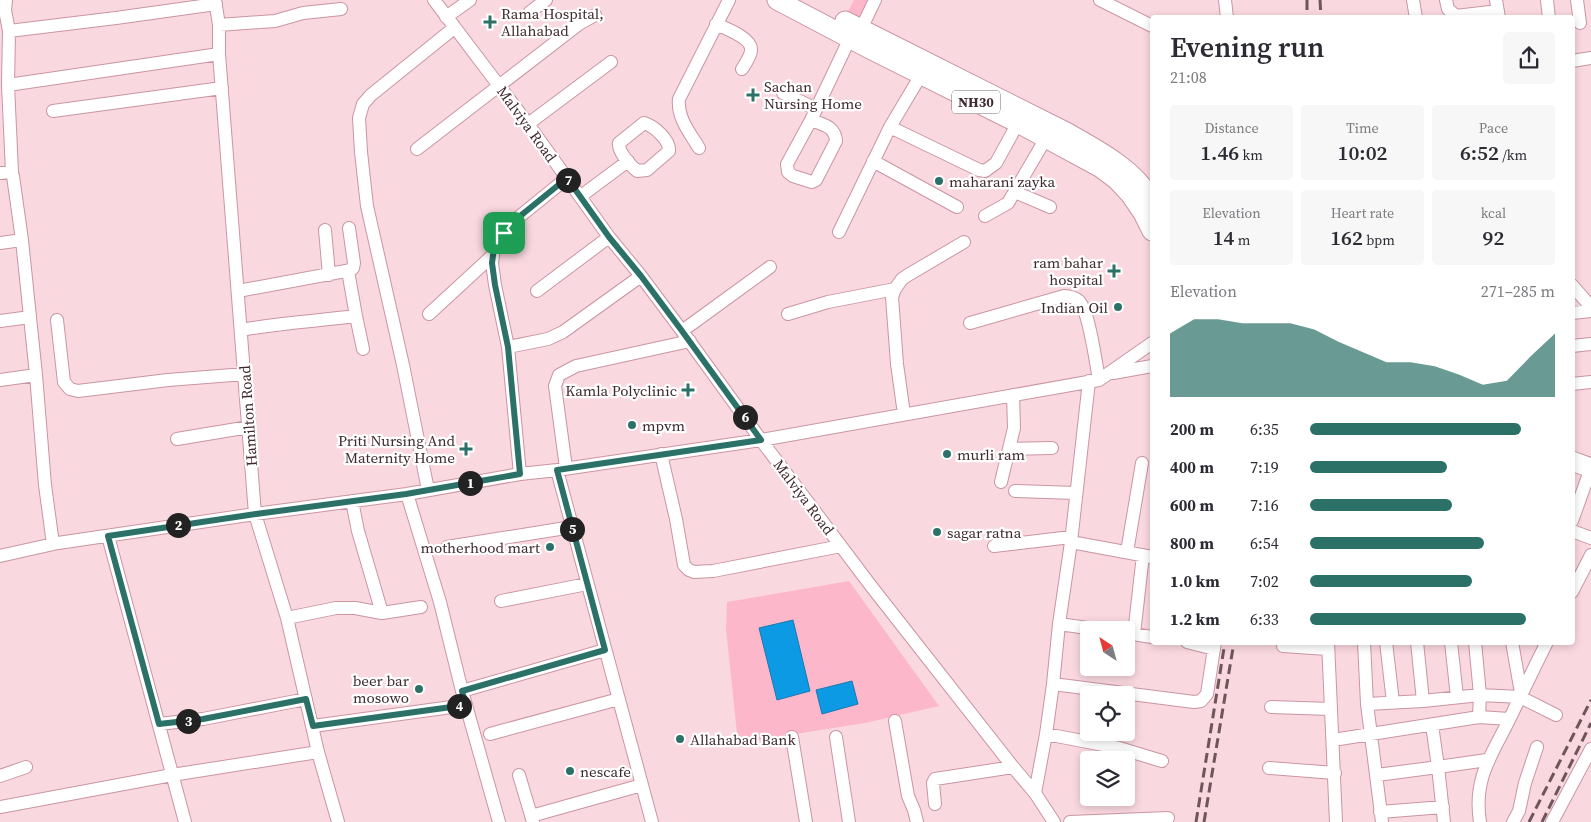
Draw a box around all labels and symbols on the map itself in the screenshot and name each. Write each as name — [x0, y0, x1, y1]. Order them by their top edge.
place label: Rama Hospital, Allahabad — [501, 3, 604, 41]
marker: Rama Hospital, Allahabad — [483, 15, 497, 29]
place label: Sachan Nursing Home — [764, 76, 862, 114]
street label: Malviya Road — [492, 82, 562, 167]
marker: Sachan Nursing Home — [746, 88, 760, 102]
road number: NH30 — [952, 90, 1000, 114]
pin: 7 — [556, 168, 580, 192]
place label: maharani zayka — [949, 171, 1055, 192]
marker: maharani zayka — [933, 175, 945, 187]
pin — [483, 212, 525, 254]
place label: ram bahar hospital — [1033, 252, 1104, 290]
marker: ram bahar hospital — [1107, 264, 1121, 278]
place label: Indian Oil — [1041, 297, 1109, 318]
marker: Indian Oil — [1112, 301, 1124, 313]
street label: Hamilton Road — [234, 364, 262, 467]
place label: Kamla Polyclinic — [565, 380, 677, 401]
marker: Kamla Polyclinic — [681, 383, 695, 397]
pin: 6 — [732, 404, 758, 430]
place label: mpvm — [642, 415, 686, 436]
marker: mpvm — [626, 419, 638, 431]
place label: Priti Nursing And Maternity Home — [338, 430, 455, 468]
marker: Priti Nursing And Maternity Home — [459, 442, 473, 456]
place label: murli ram — [957, 444, 1026, 465]
marker: murli ram — [941, 448, 953, 460]
street label: Malviya Road — [769, 455, 840, 539]
pin: 1 — [458, 470, 482, 496]
pin: 2 — [166, 512, 190, 538]
pin: 5 — [560, 516, 584, 542]
place label: sagar ratna — [947, 522, 1022, 543]
marker: sagar ratna — [931, 526, 943, 538]
place label: motherhood mart — [421, 537, 540, 558]
marker: motherhood mart — [544, 541, 556, 553]
north arrow — [1080, 621, 1135, 676]
place label: beer bar mosowo — [353, 670, 410, 708]
marker: beer bar mosowo — [413, 683, 425, 695]
pin: 4 — [446, 694, 472, 718]
pin: 3 — [176, 708, 200, 734]
place label: Allahabad Bank — [690, 729, 796, 750]
marker: Allahabad Bank — [674, 733, 686, 745]
place label: nescafe — [580, 761, 631, 782]
marker: nescafe — [564, 765, 576, 777]

